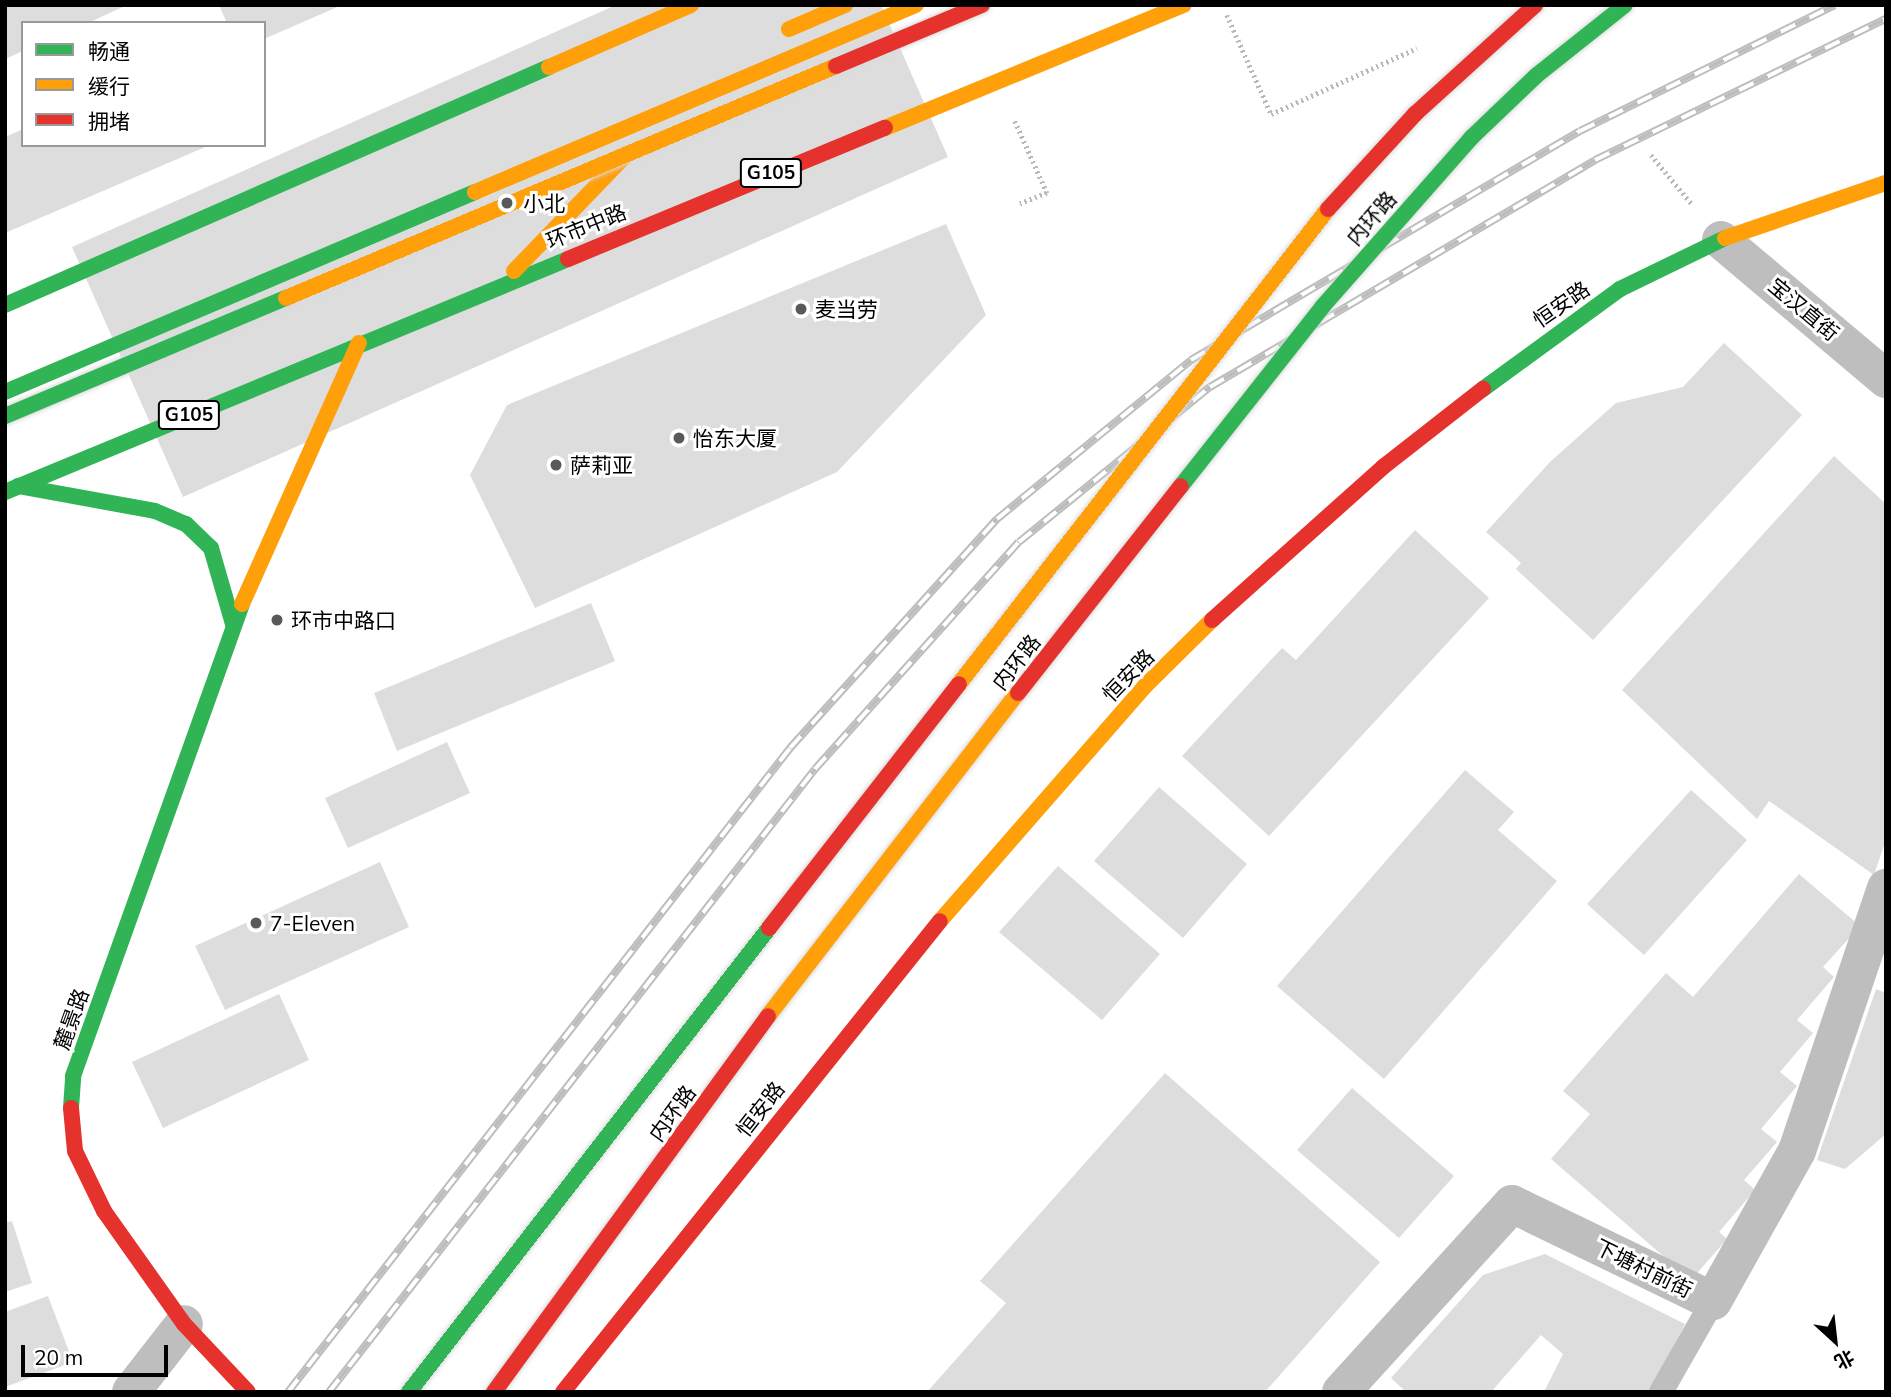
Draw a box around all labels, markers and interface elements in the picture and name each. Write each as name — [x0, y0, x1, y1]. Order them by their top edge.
legend — [21, 21, 266, 147]
text: 畅通 — [88, 38, 130, 64]
text: 缓行 — [88, 73, 130, 99]
text: 拥堵 — [88, 108, 130, 134]
road number: G105 — [740, 158, 802, 188]
street label: 内环路 — [1341, 186, 1401, 250]
place label: 小北 — [523, 190, 565, 216]
marker: 小北 — [497, 193, 517, 213]
street label: 环市中路 — [542, 199, 630, 253]
street label: 宝汉直街 — [1764, 272, 1844, 346]
street label: 恒安路 — [1528, 276, 1594, 332]
place label: 麦当劳 — [815, 296, 878, 322]
marker: 麦当劳 — [793, 301, 809, 317]
road number: G105 — [158, 400, 220, 430]
place label: 怡东大厦 — [693, 425, 777, 451]
marker: 怡东大厦 — [671, 430, 687, 446]
place label: 萨莉亚 — [570, 452, 633, 478]
marker: 萨莉亚 — [548, 457, 564, 473]
place label: 环市中路口 — [291, 607, 396, 633]
marker: 环市中路口 — [269, 612, 285, 628]
street label: 内环路 — [987, 629, 1045, 695]
street label: 恒安路 — [1097, 644, 1159, 706]
place label: 7-Eleven — [270, 910, 355, 936]
marker: 7-Eleven — [248, 915, 264, 931]
street label: 麓景路 — [48, 985, 94, 1053]
street label: 恒安路 — [731, 1076, 789, 1142]
street label: 内环路 — [643, 1080, 701, 1146]
street label: 下塘村前街 — [1591, 1234, 1697, 1302]
north arrow — [1800, 1306, 1870, 1376]
scale bar — [24, 1330, 172, 1374]
text: 20 m — [34, 1344, 83, 1370]
text: 北 — [1831, 1345, 1858, 1375]

